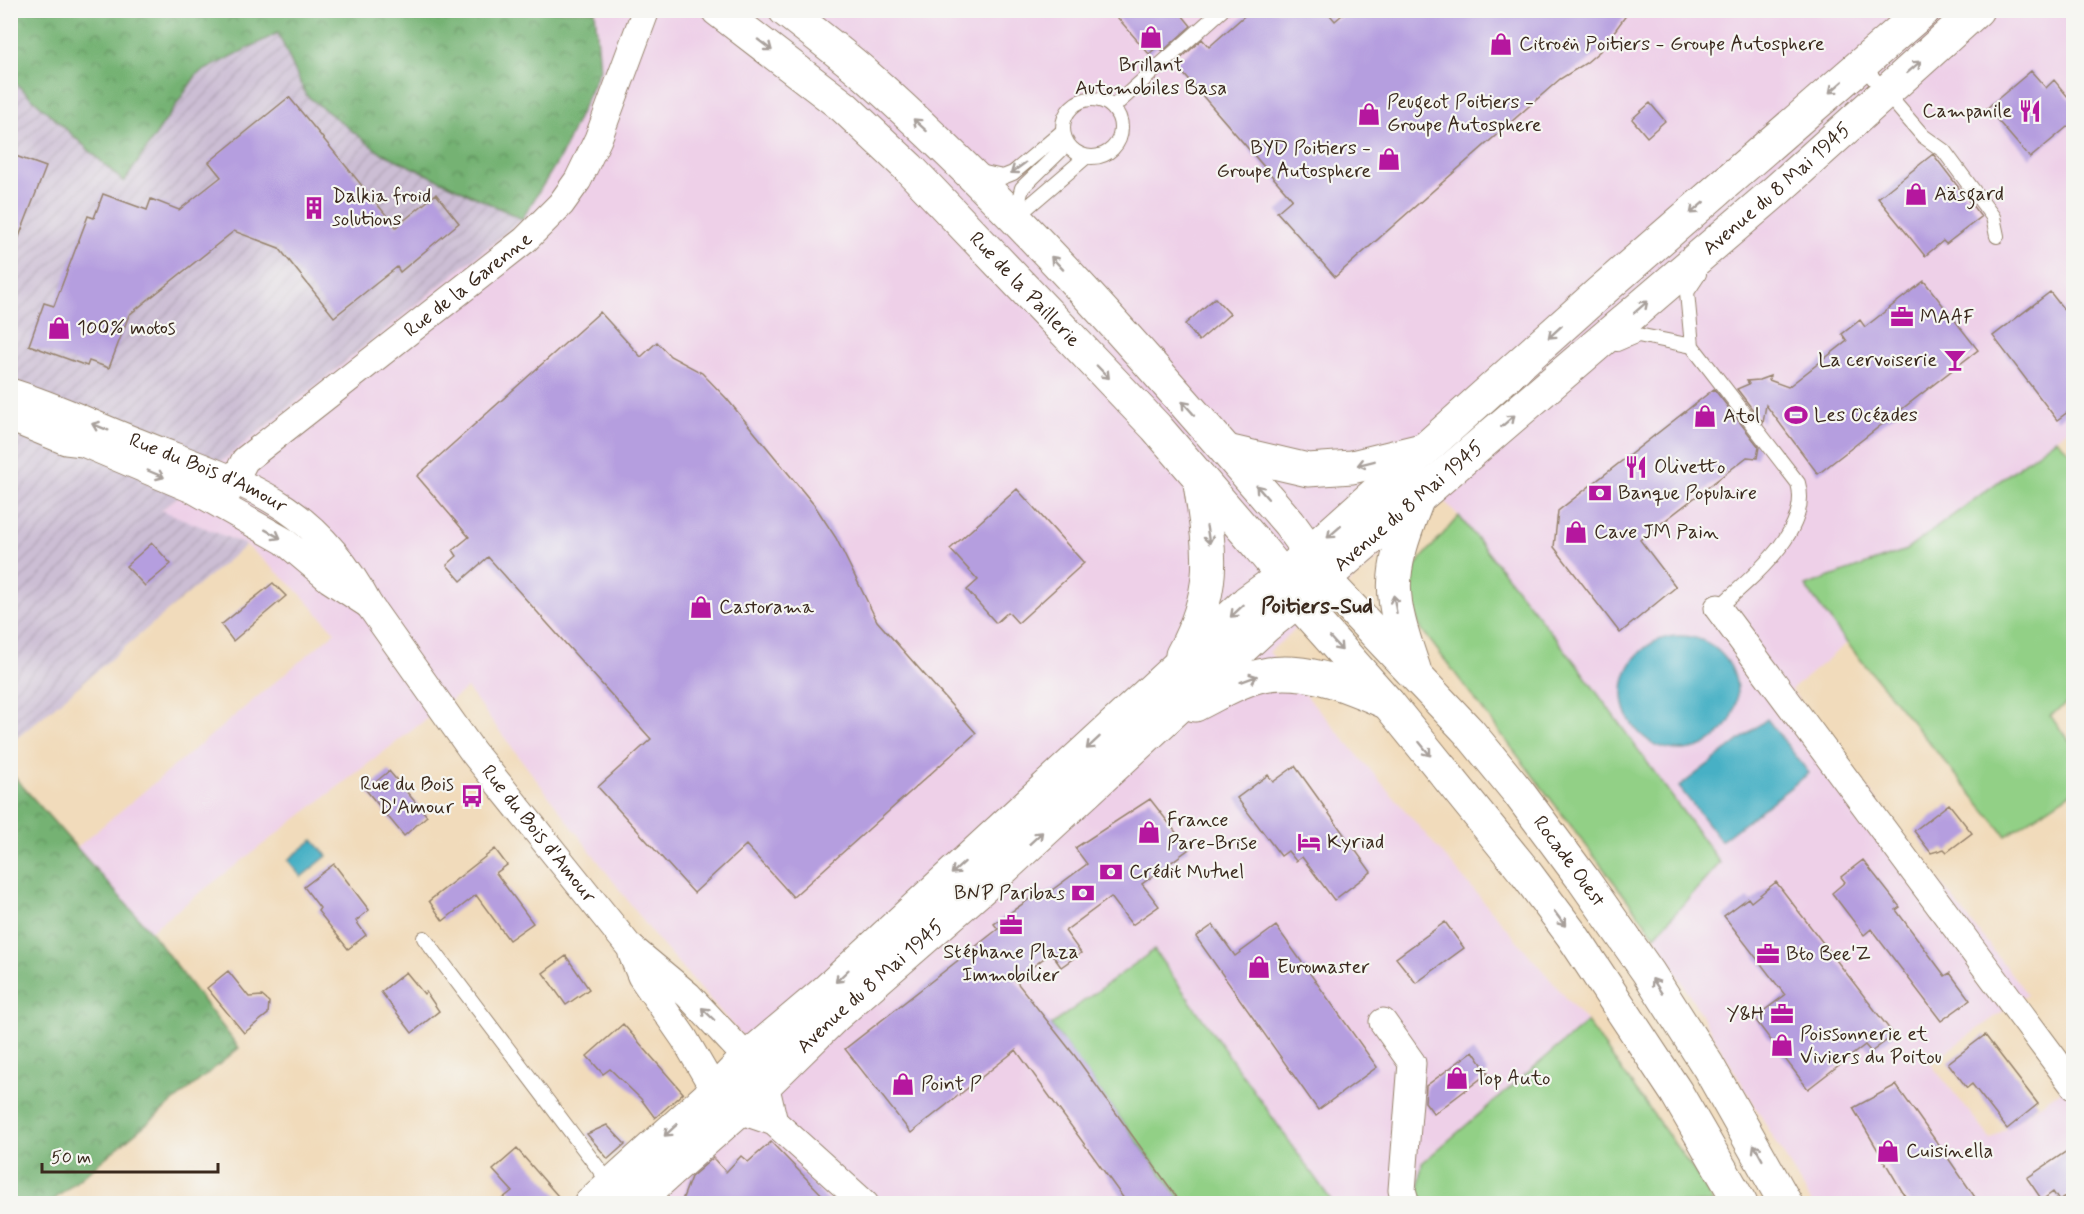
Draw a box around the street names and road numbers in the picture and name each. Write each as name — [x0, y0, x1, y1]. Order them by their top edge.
street label: Avenue du 8 Mai 1945 — [1697, 116, 1857, 261]
street label: Rue de la Garenne — [398, 226, 539, 344]
street label: Rue de la Paillerie — [963, 226, 1086, 353]
street label: Rue du Bois d'Amour — [125, 426, 293, 520]
street label: Avenue du 8 Mai 1945 — [1328, 434, 1489, 578]
street label: Rue du Bois d'Amour — [475, 759, 603, 909]
street label: Rocade Ouest — [1527, 810, 1612, 912]
street label: Avenue du 8 Mai 1945 — [791, 913, 950, 1060]

